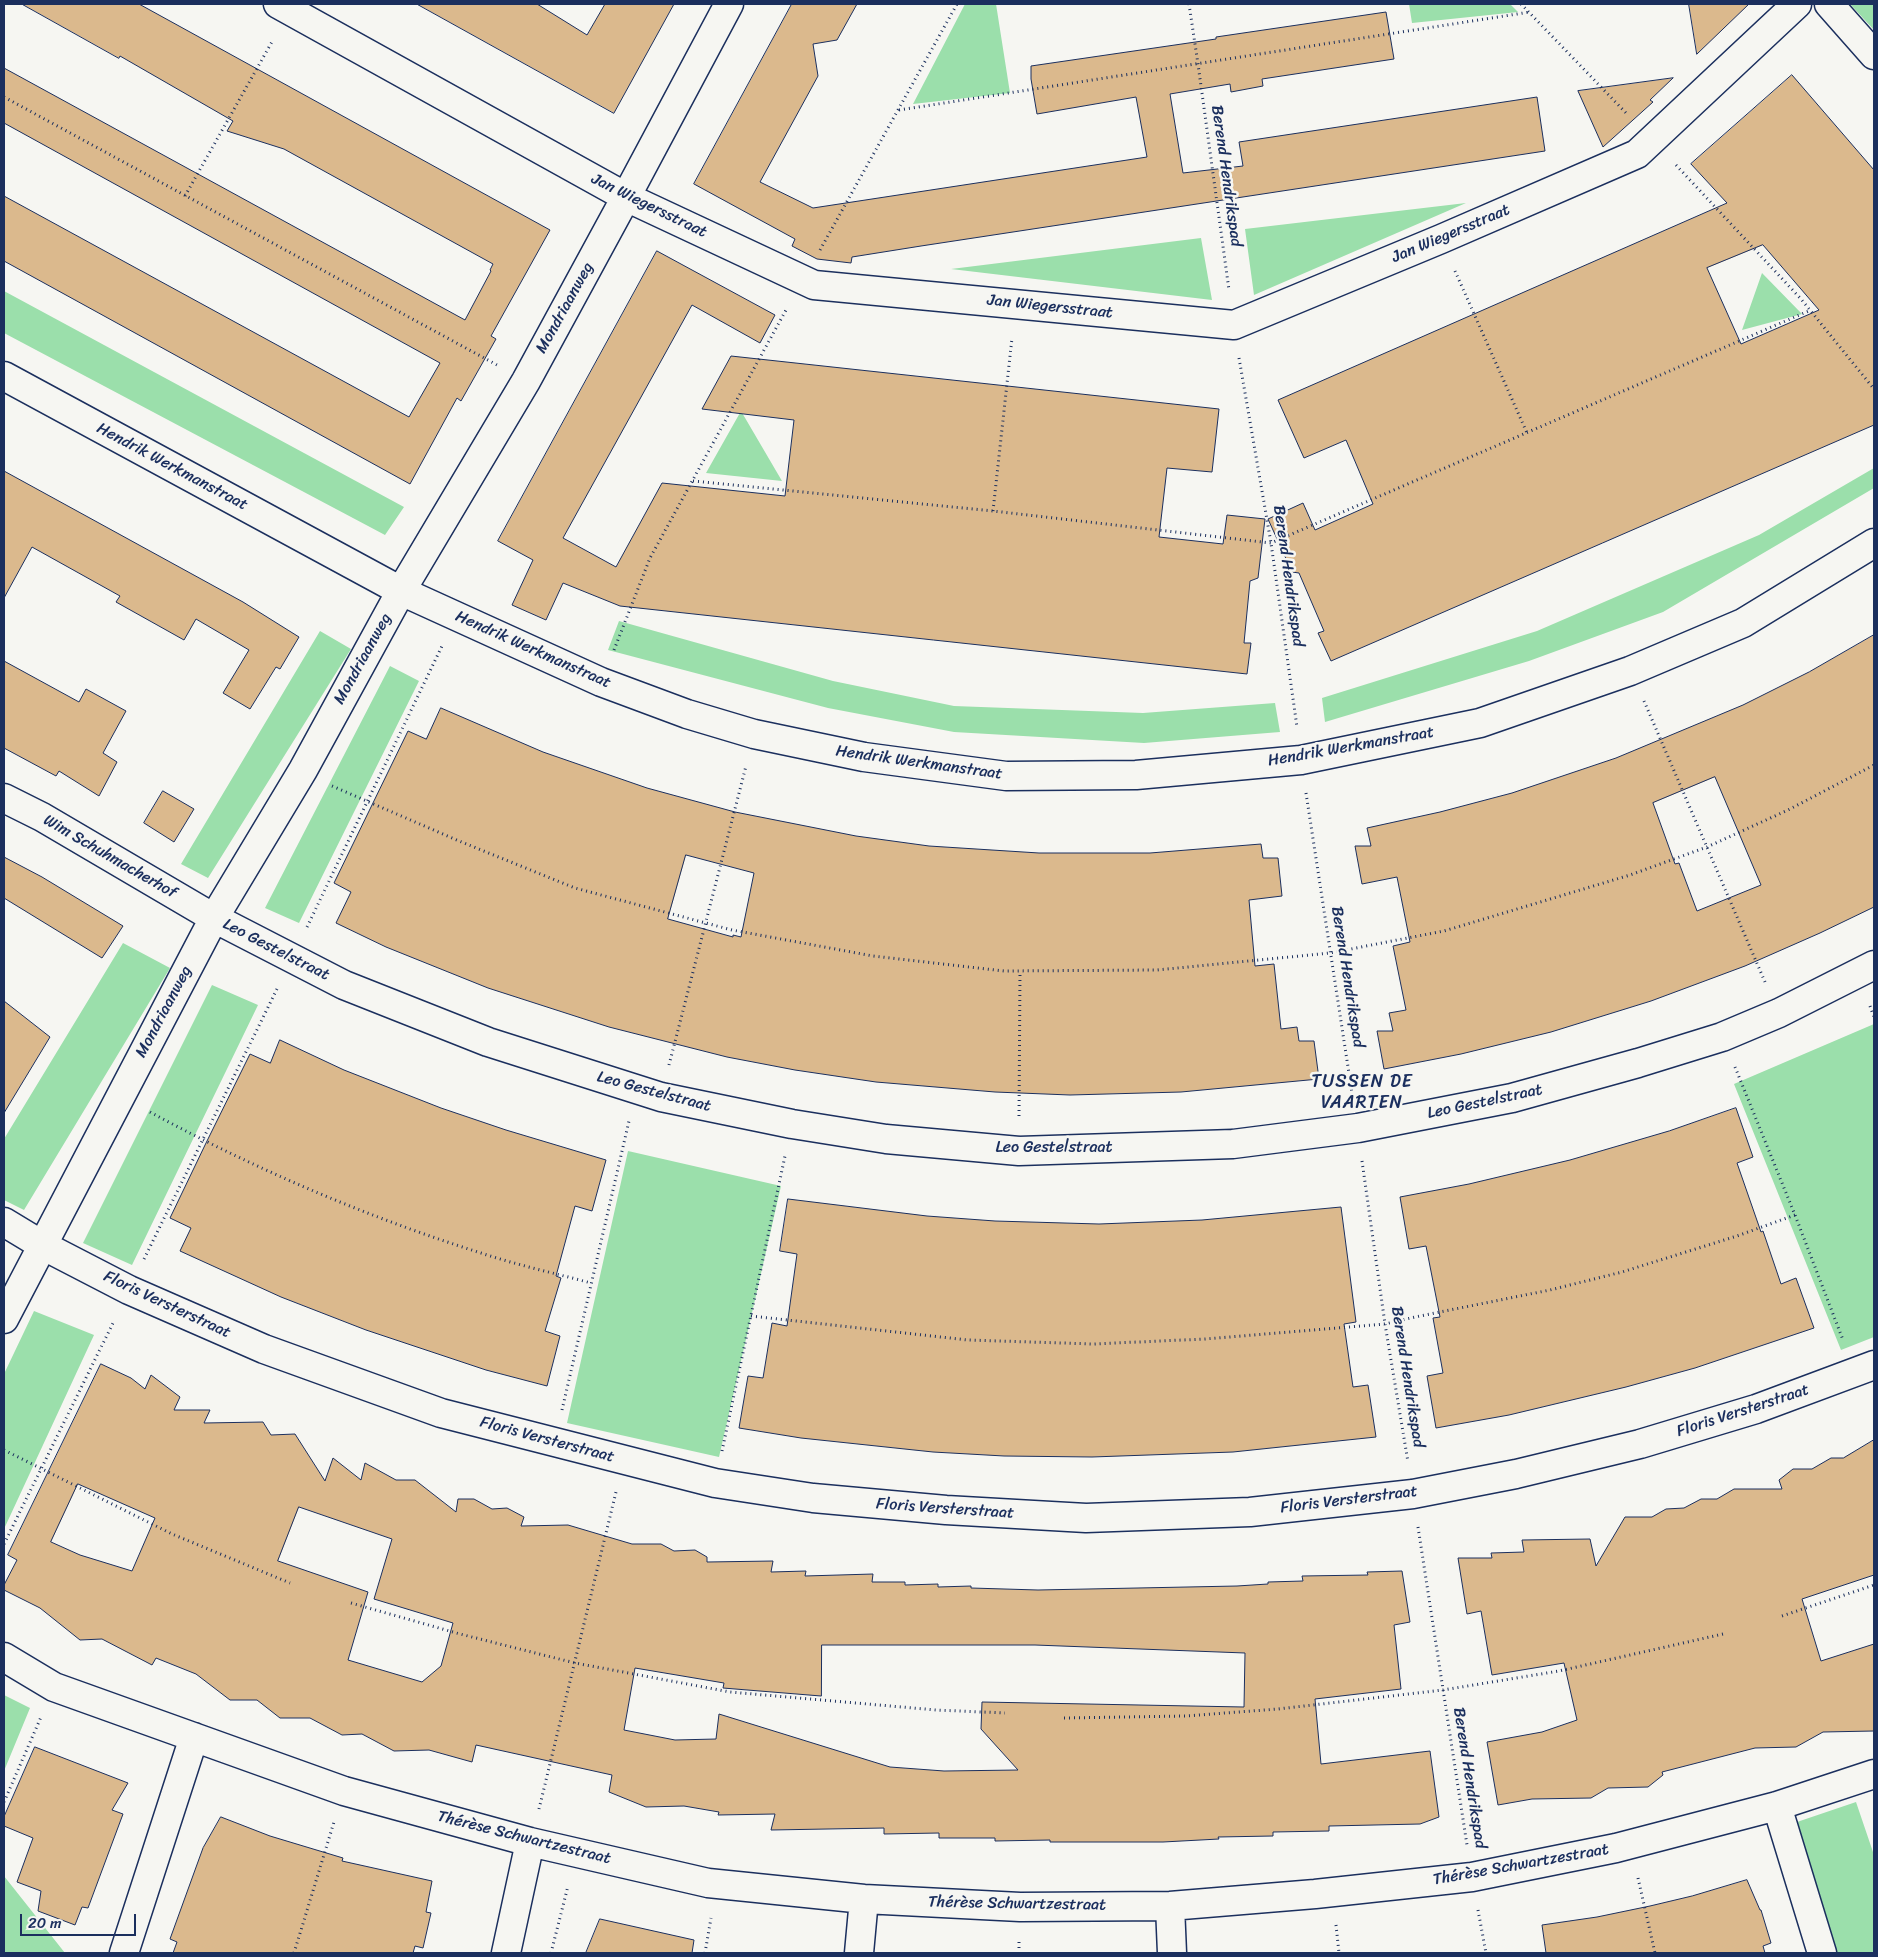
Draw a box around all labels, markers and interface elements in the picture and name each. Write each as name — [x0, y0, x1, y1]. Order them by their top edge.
street label: Berend Hendrikspad — [1207, 104, 1245, 248]
street label: Jan Wiegersstraat — [588, 170, 710, 242]
street label: Jan Wiegersstraat — [1389, 201, 1513, 267]
street label: Mondriaanweg — [532, 259, 598, 357]
street label: Jan Wiegersstraat — [986, 291, 1114, 323]
street label: Hendrik Werkmanstraat — [93, 419, 251, 515]
street label: Berend Hendrikspad — [1269, 504, 1307, 648]
street label: Hendrik Werkmanstraat — [452, 607, 614, 693]
street label: Mondriaanweg — [330, 610, 396, 708]
street label: Hendrik Werkmanstraat — [1266, 723, 1436, 771]
street label: Hendrik Werkmanstraat — [834, 742, 1004, 784]
street label: Wim Schuhmacherhof — [40, 811, 180, 903]
street label: Berend Hendrikspad — [1326, 905, 1368, 1049]
street label: Leo Gestelstraat — [219, 915, 333, 985]
street label: Mondriaanweg — [132, 963, 196, 1061]
street label: Leo Gestelstraat — [595, 1068, 713, 1116]
district label: TUSSEN DE VAARTEN — [1311, 1071, 1413, 1114]
street label: Leo Gestelstraat — [1426, 1080, 1544, 1124]
street label: Leo Gestelstraat — [995, 1138, 1113, 1158]
street label: Floris Versterstraat — [100, 1267, 234, 1343]
street label: Berend Hendrikspad — [1386, 1305, 1428, 1449]
street label: Floris Versterstraat — [1674, 1381, 1812, 1441]
street label: Floris Versterstraat — [478, 1413, 616, 1467]
street label: Floris Versterstraat — [1279, 1482, 1419, 1518]
street label: Floris Versterstraat — [875, 1495, 1015, 1523]
street label: Berend Hendrikspad — [1448, 1706, 1490, 1850]
street label: Thérèse Schwartzestraat — [435, 1807, 613, 1869]
street label: Thérèse Schwartzestraat — [1432, 1840, 1610, 1890]
street label: Thérèse Schwartzestraat — [928, 1893, 1106, 1915]
scale bar — [22, 1904, 139, 1936]
text: 20 m — [28, 1910, 62, 1936]

